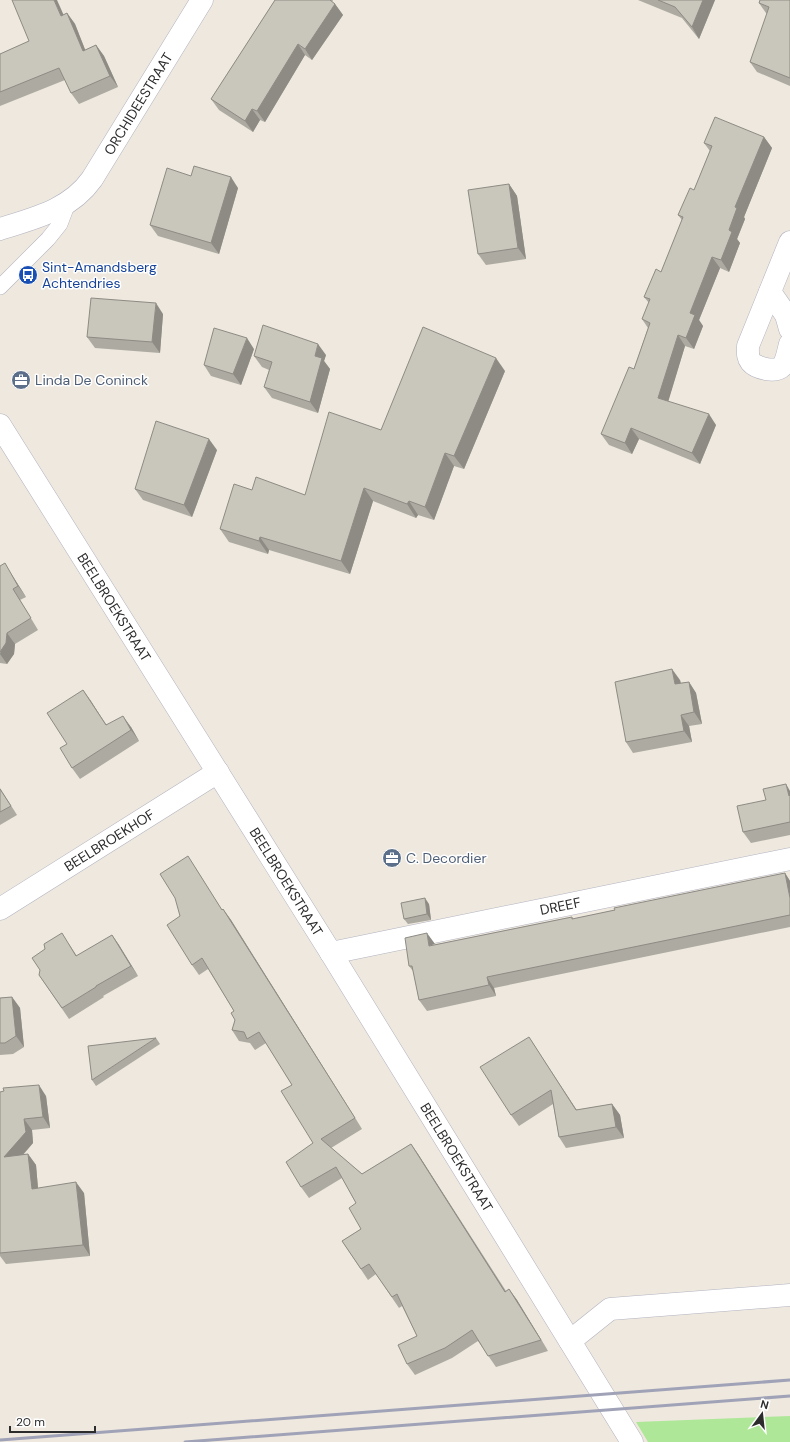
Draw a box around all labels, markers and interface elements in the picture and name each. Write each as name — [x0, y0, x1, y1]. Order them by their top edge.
street label: ORCHIDEESTRAAT — [100, 49, 177, 158]
place label: Sint-Amandsberg Achtendries — [42, 258, 157, 292]
bus stop icon: Sint-Amandsberg Achtendries — [17, 264, 39, 286]
office icon: Linda De Coninck — [10, 369, 32, 391]
place label: Linda De Coninck — [35, 371, 148, 389]
street label: BEELBROEKSTRAAT — [73, 549, 155, 665]
street label: BEELBROEKHOF — [61, 805, 158, 875]
street label: BEELBROEKSTRAAT — [246, 824, 327, 939]
office icon: C. Decordier — [381, 847, 403, 869]
place label: C. Decordier — [406, 849, 487, 867]
street label: DREEF — [538, 893, 583, 919]
street label: BEELBROEKSTRAAT — [416, 1099, 497, 1215]
north arrow — [742, 1394, 782, 1434]
text: N — [759, 1397, 770, 1412]
scale bar — [10, 1408, 95, 1434]
text: 20 m — [16, 1414, 45, 1430]

